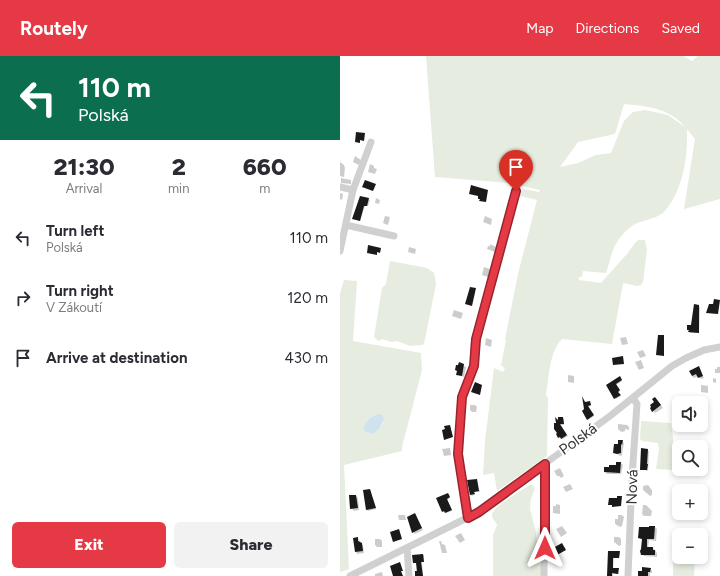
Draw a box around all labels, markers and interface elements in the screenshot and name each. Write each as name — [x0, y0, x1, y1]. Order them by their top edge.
text: Routely — [20, 17, 88, 40]
text: Map — [526, 20, 554, 37]
text: Directions — [576, 20, 639, 37]
text: Saved — [661, 20, 700, 37]
text: 110 m — [78, 70, 151, 104]
icon: left — [12, 72, 64, 124]
text: Polská — [78, 104, 129, 126]
pin — [499, 150, 533, 191]
text: 21:30 — [53, 152, 115, 181]
text: 2 — [172, 152, 186, 181]
text: 660 — [243, 152, 287, 181]
icon: arrive — [505, 156, 527, 178]
text: Arrival — [66, 181, 102, 196]
text: min — [168, 181, 189, 196]
text: m — [259, 181, 270, 196]
text: Turn left — [46, 222, 104, 240]
icon: left — [12, 227, 34, 249]
text: 110 m — [290, 229, 328, 247]
text: Polská — [46, 240, 83, 255]
text: Turn right — [46, 282, 114, 300]
icon: right — [12, 287, 34, 309]
text: 120 m — [287, 289, 328, 307]
text: V Zákoutí — [46, 300, 102, 315]
icon: arrive — [12, 347, 34, 369]
text: Arrive at destination — [46, 349, 187, 367]
text: 430 m — [284, 349, 328, 367]
map controls — [672, 396, 708, 564]
button: sound — [672, 396, 708, 432]
street label: Polská — [556, 419, 600, 459]
button: search — [672, 440, 708, 476]
street label: Nová — [622, 469, 642, 505]
button: + — [672, 484, 708, 520]
button: Exit — [12, 522, 166, 568]
button: Share — [174, 522, 328, 568]
position arrow — [524, 527, 566, 569]
button: − — [672, 528, 708, 564]

